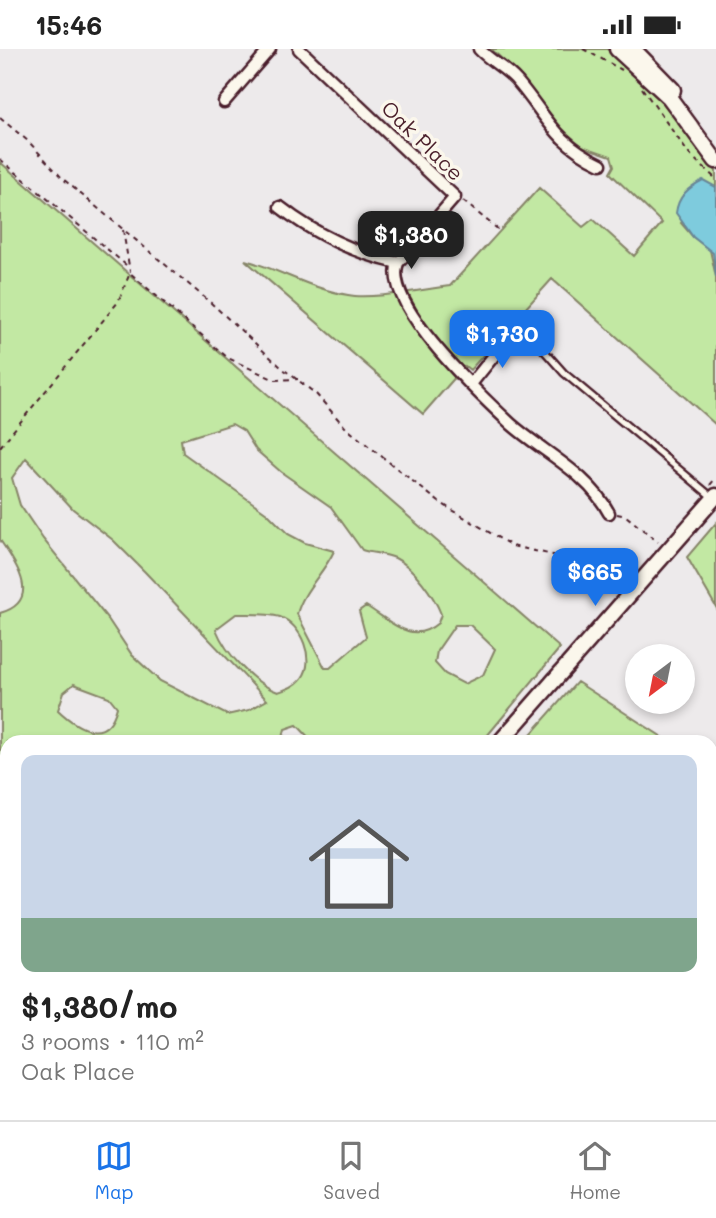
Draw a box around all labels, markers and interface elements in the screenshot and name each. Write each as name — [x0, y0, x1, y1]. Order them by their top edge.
text: 15:46 — [35, 8, 102, 42]
street label: Oak Place — [376, 94, 470, 186]
pin: $1,380 — [354, 211, 468, 271]
text: $1,380 — [374, 219, 448, 249]
pin: $1,730 — [445, 311, 559, 370]
text: $1,730 — [466, 318, 538, 348]
pin: $665 — [554, 549, 636, 608]
text: $665 — [567, 556, 623, 586]
north arrow — [625, 644, 695, 714]
map controls — [625, 644, 695, 714]
icon: home — [296, 801, 422, 927]
text: $1,380/mo — [21, 986, 177, 1026]
text: 3 rooms · 110 m² — [21, 1026, 204, 1056]
text: Oak Place — [21, 1056, 135, 1086]
tab: Map — [95, 1137, 134, 1204]
tab: Saved — [323, 1137, 380, 1204]
tab: Home — [569, 1137, 621, 1204]

